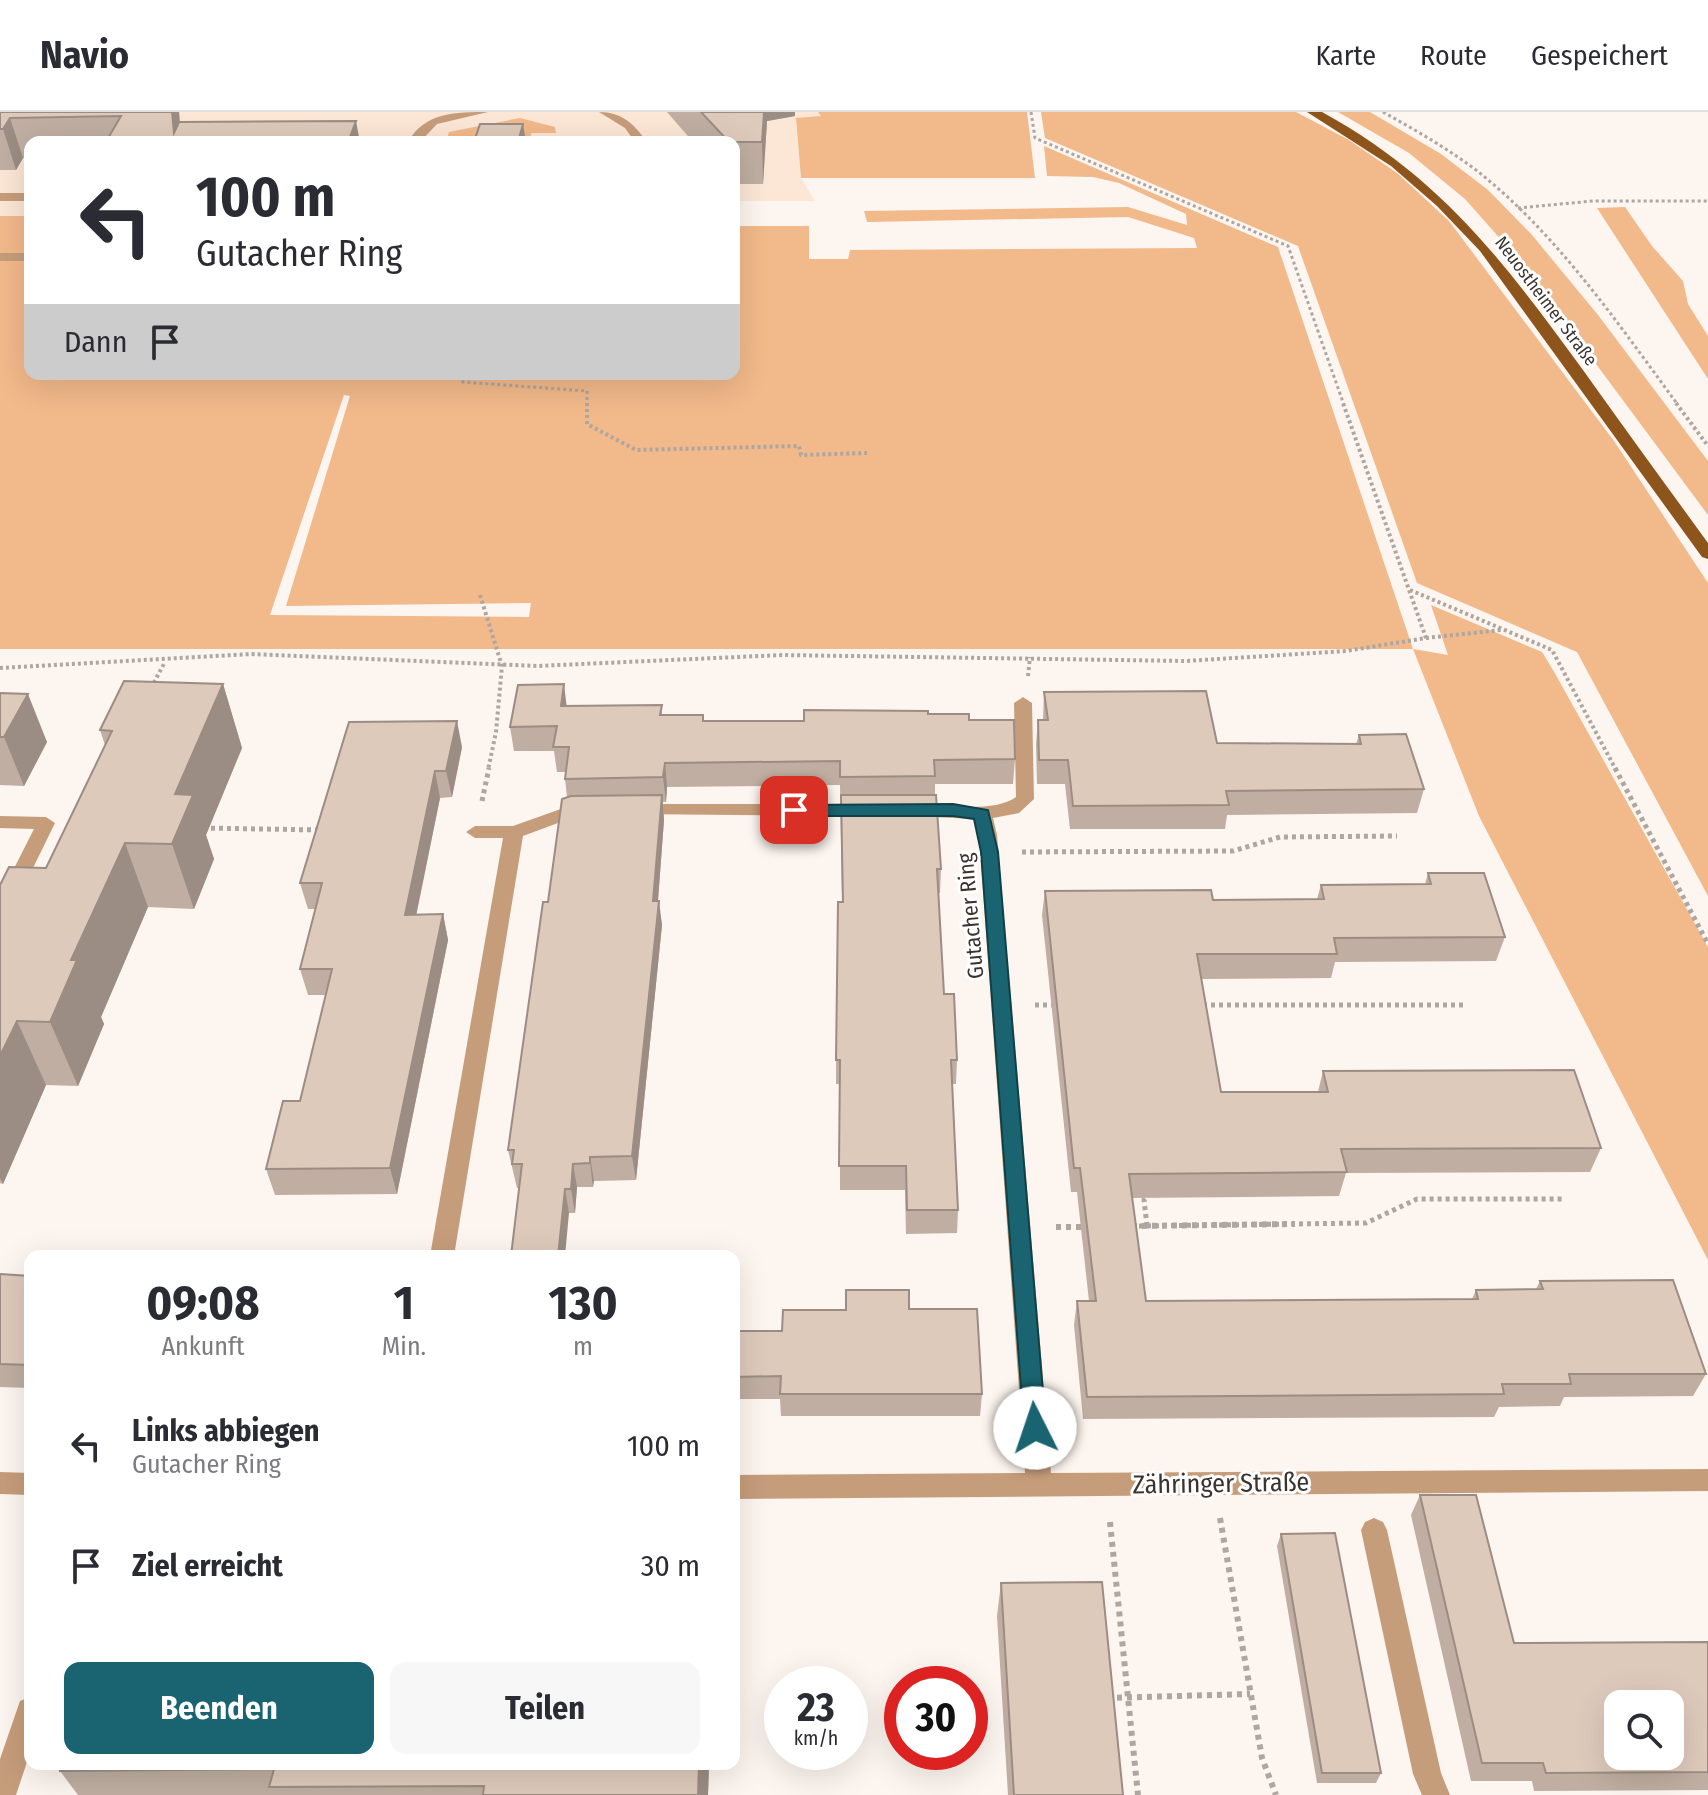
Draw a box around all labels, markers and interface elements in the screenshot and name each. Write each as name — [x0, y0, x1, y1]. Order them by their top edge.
text: Navio — [40, 32, 129, 78]
text: Karte — [1315, 39, 1376, 72]
text: Route — [1420, 39, 1487, 72]
text: Gespeichert — [1531, 39, 1668, 72]
text: 100 m — [196, 164, 335, 231]
icon: left — [64, 168, 168, 272]
text: Gutacher Ring — [196, 232, 402, 276]
street label: Neuostheimer Straße — [1490, 232, 1602, 370]
icon: arrive — [143, 320, 187, 364]
text: Dann — [64, 324, 127, 360]
pin — [760, 776, 828, 844]
icon: arrive — [772, 788, 816, 832]
street label: Gutacher Ring — [951, 851, 989, 980]
text: 09:08 — [146, 1274, 260, 1332]
text: 1 — [394, 1274, 414, 1332]
text: 130 — [548, 1274, 618, 1332]
text: Ankunft — [161, 1331, 244, 1362]
text: Min. — [382, 1331, 426, 1362]
text: m — [573, 1331, 593, 1362]
position arrow — [993, 1386, 1077, 1470]
text: Links abbiegen — [132, 1413, 320, 1449]
icon: left — [64, 1424, 108, 1468]
text: 100 m — [627, 1428, 700, 1464]
text: Gutacher Ring — [132, 1449, 281, 1480]
street label: Zähringer Straße — [1132, 1466, 1310, 1501]
icon: arrive — [64, 1544, 108, 1588]
text: Ziel erreicht — [132, 1548, 283, 1584]
text: 30 m — [641, 1548, 700, 1584]
button: Beenden — [64, 1662, 374, 1754]
button: Teilen — [390, 1662, 700, 1754]
speed limit sign: 30 — [884, 1666, 988, 1770]
text: 23 — [797, 1684, 835, 1732]
map controls — [1604, 1690, 1684, 1770]
button: search — [1604, 1690, 1684, 1770]
text: km/h — [794, 1726, 838, 1750]

